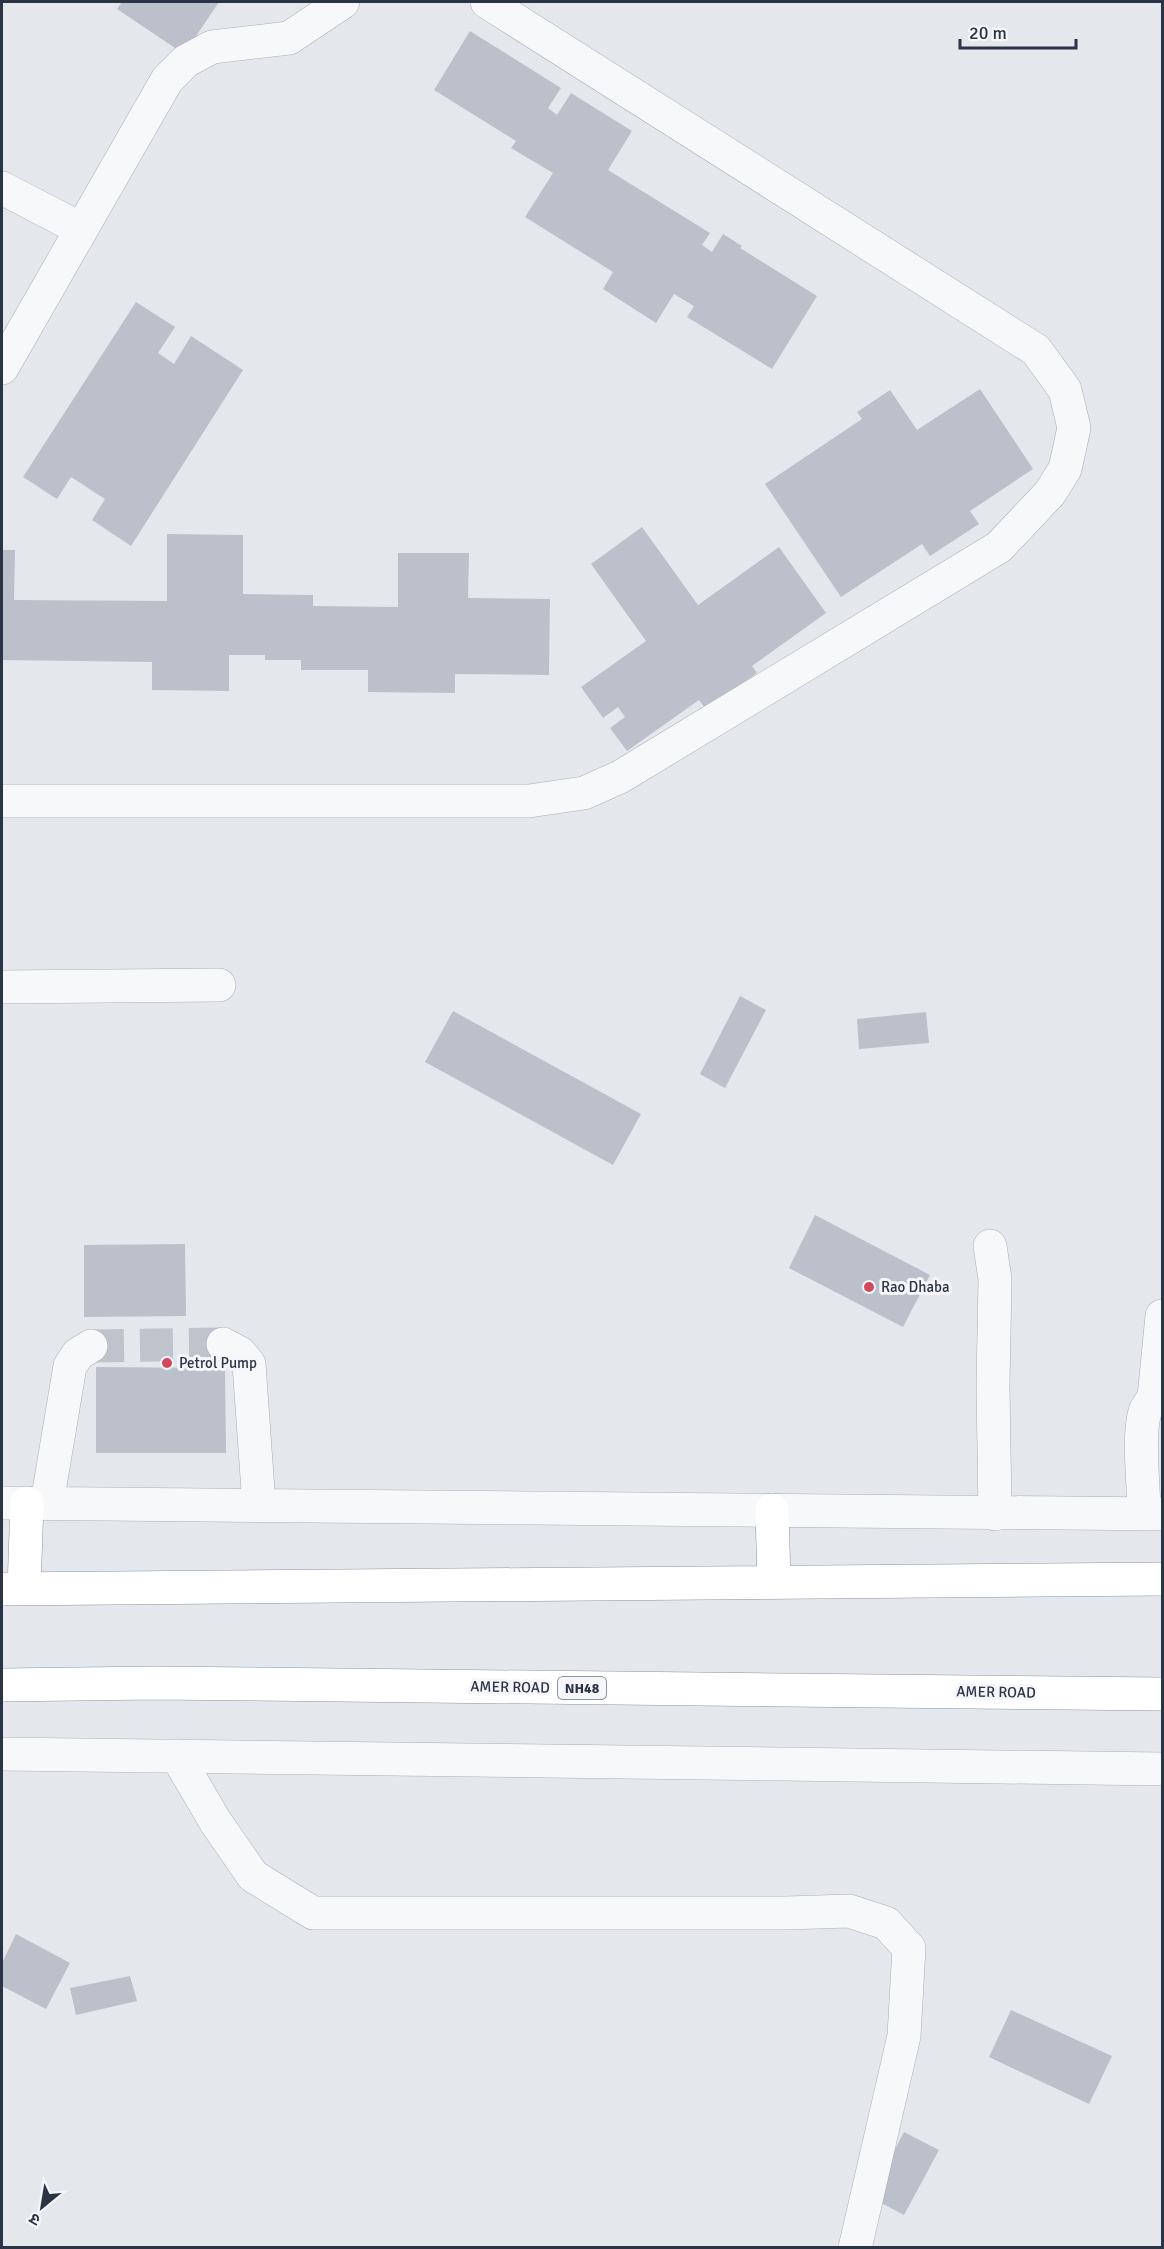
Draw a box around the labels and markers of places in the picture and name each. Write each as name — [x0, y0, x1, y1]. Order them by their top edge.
place label: Rao Dhaba — [881, 1278, 950, 1296]
marker: Rao Dhaba — [862, 1280, 876, 1294]
place label: Petrol Pump — [179, 1354, 257, 1372]
marker: Petrol Pump — [160, 1356, 174, 1370]

